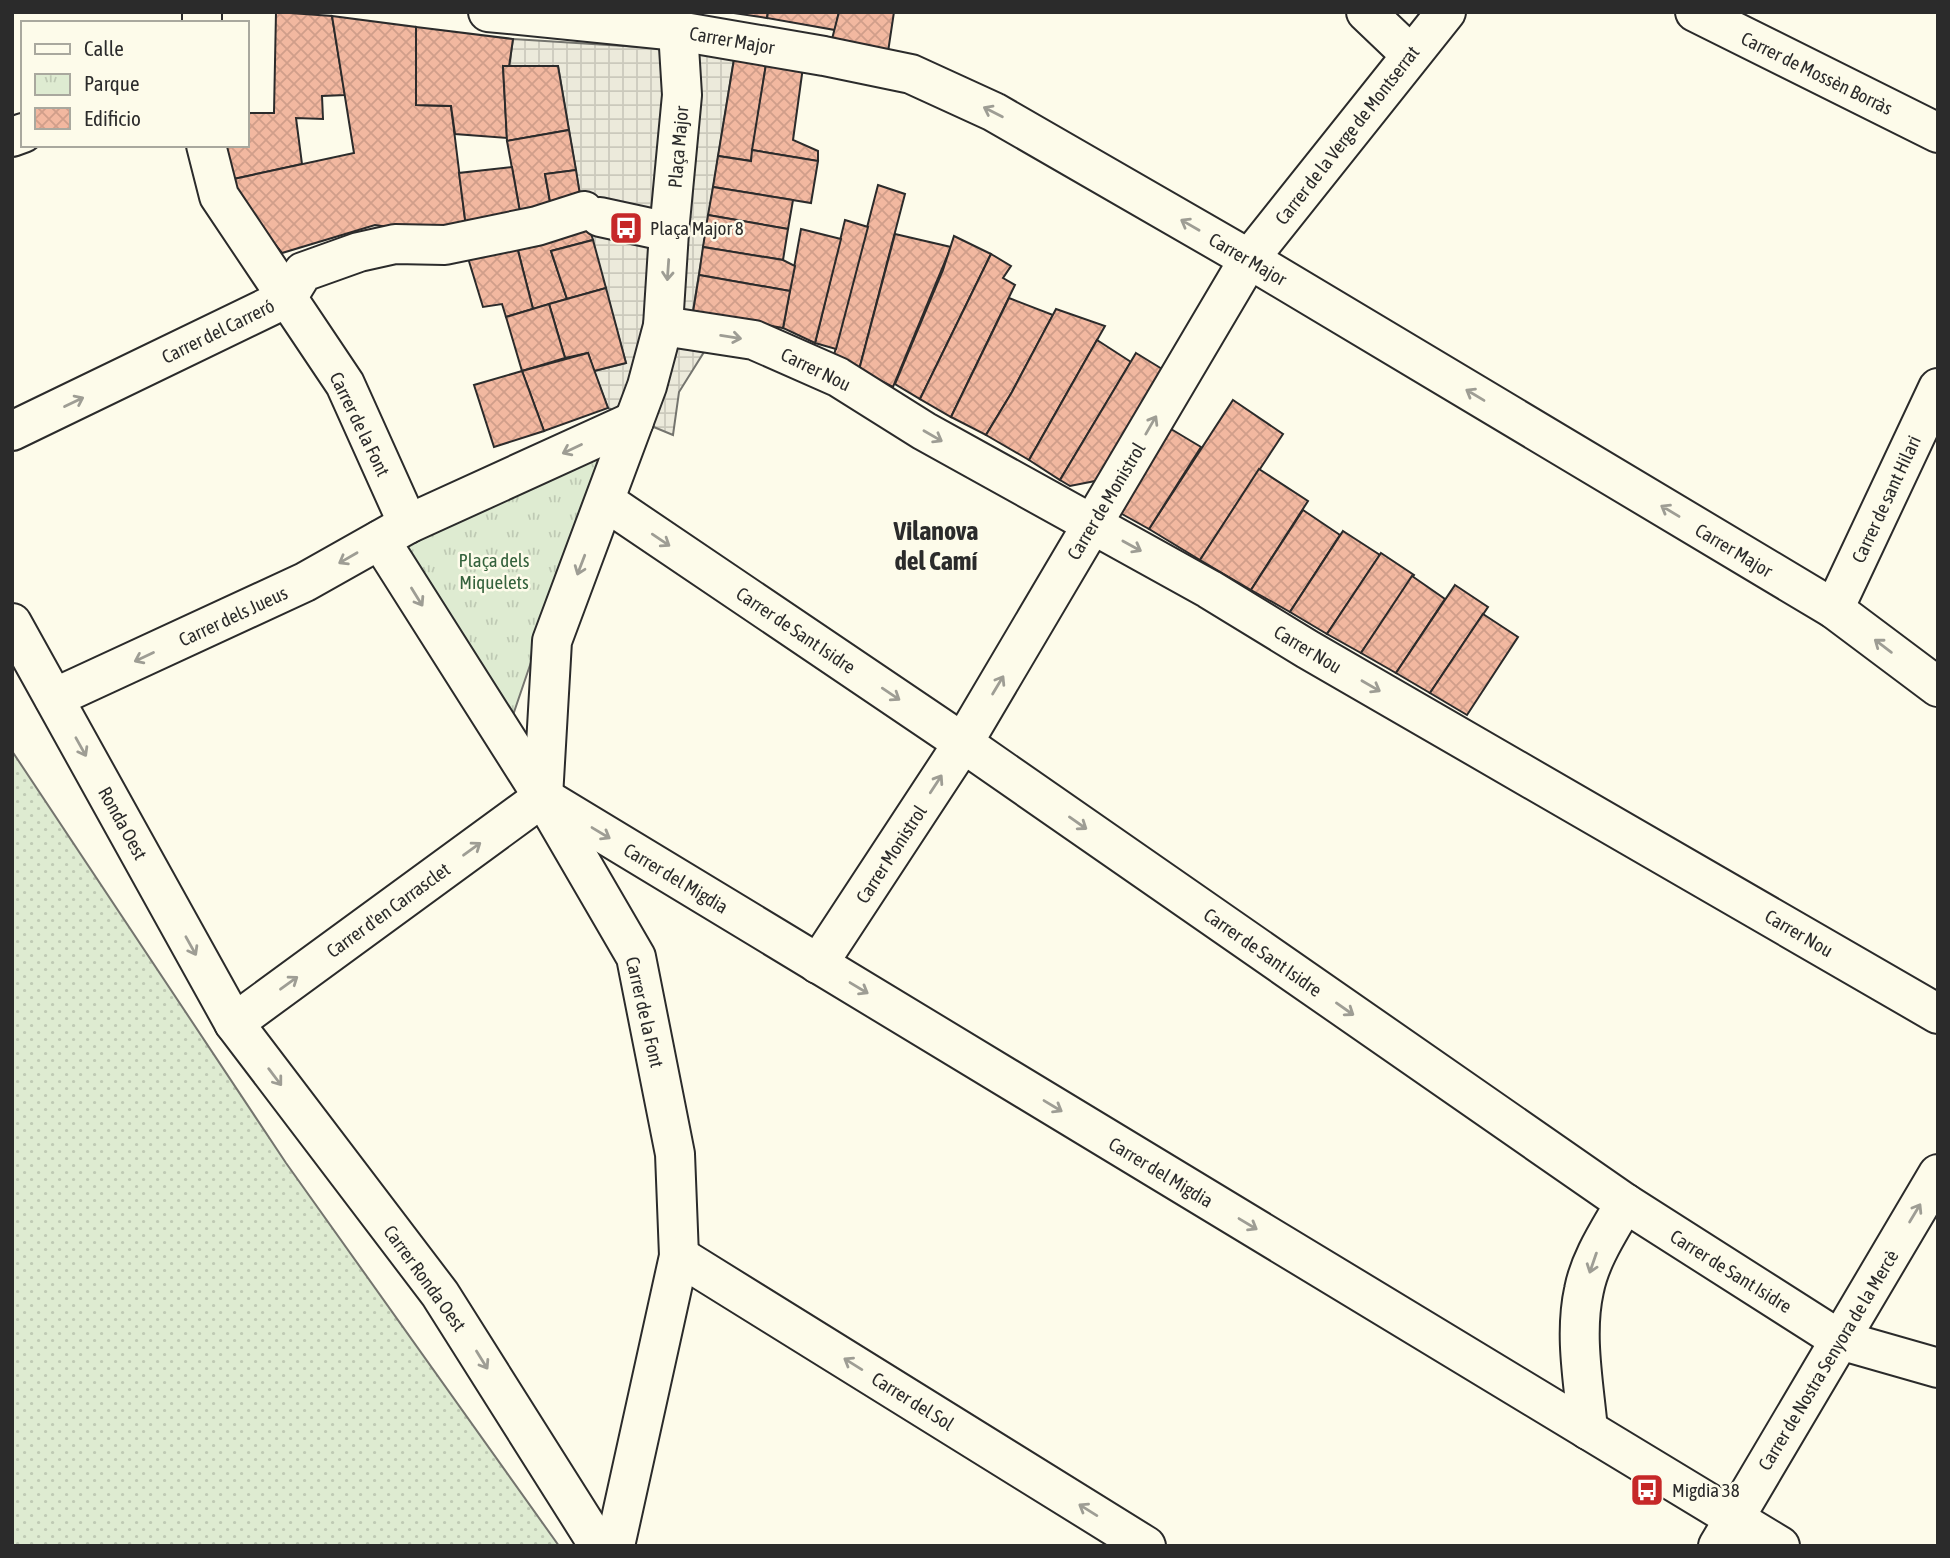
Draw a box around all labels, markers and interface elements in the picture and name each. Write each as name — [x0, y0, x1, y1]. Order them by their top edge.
legend — [21, 21, 248, 147]
street label: Carrer Major — [688, 22, 777, 58]
street label: Carrer de Mossèn Borràs — [1738, 27, 1896, 119]
text: Calle — [84, 36, 124, 60]
street label: Carrer de la Verge de Montserrat — [1270, 41, 1424, 229]
text: Parque — [84, 71, 139, 95]
one-way arrow — [983, 104, 1003, 118]
street label: Plaça Major — [663, 105, 693, 189]
text: Edificio — [84, 106, 141, 130]
bus stop icon: Plaça Major 8 — [607, 209, 645, 247]
place label: Plaça Major 8 — [650, 217, 744, 239]
one-way arrow — [1180, 218, 1200, 232]
street label: Carrer Major — [1205, 228, 1291, 290]
one-way arrow — [661, 258, 674, 281]
street label: Carrer del Carreró — [158, 294, 278, 368]
one-way arrow — [719, 330, 741, 343]
street label: Carrer Nou — [778, 343, 854, 395]
street label: Carrer de la Font — [325, 368, 395, 480]
one-way arrow — [1465, 387, 1485, 401]
one-way arrow — [63, 394, 84, 408]
one-way arrow — [1144, 416, 1158, 436]
one-way arrow — [923, 429, 943, 443]
street label: Carrer de sant Hilari — [1847, 432, 1925, 566]
street label: Carrer de Monistrol — [1062, 438, 1150, 564]
one-way arrow — [561, 443, 583, 456]
one-way arrow — [1661, 504, 1681, 518]
district label: Vilanova del Camí — [893, 516, 978, 576]
street label: Carrer Major — [1692, 518, 1777, 582]
one-way arrow — [651, 533, 670, 547]
one-way arrow — [1122, 539, 1142, 553]
park label: Plaça dels Miquelets — [458, 549, 530, 593]
one-way arrow — [339, 551, 359, 565]
one-way arrow — [573, 554, 586, 576]
street label: Carrer dels Jueus — [175, 581, 291, 651]
street label: Carrer de Sant Isidre — [732, 582, 860, 678]
one-way arrow — [410, 587, 424, 607]
street label: Carrer Nou — [1270, 620, 1346, 678]
one-way arrow — [1874, 639, 1893, 653]
one-way arrow — [133, 651, 155, 664]
one-way arrow — [991, 675, 1005, 695]
one-way arrow — [1360, 679, 1380, 693]
one-way arrow — [880, 687, 900, 701]
one-way arrow — [75, 736, 88, 757]
one-way arrow — [929, 775, 944, 794]
street label: Ronda Oest — [94, 783, 152, 863]
street label: Carrer Monistrol — [851, 801, 931, 907]
one-way arrow — [1068, 816, 1087, 830]
one-way arrow — [590, 826, 610, 840]
street label: Carrer del Migdia — [620, 838, 732, 918]
one-way arrow — [463, 841, 481, 856]
street label: Carrer d'en Carrasclet — [322, 858, 454, 962]
street label: Carrer de Sant Isidre — [1200, 903, 1326, 1001]
street label: Carrer Nou — [1761, 905, 1837, 961]
one-way arrow — [185, 935, 198, 956]
street label: Carrer de la Font — [622, 954, 668, 1070]
one-way arrow — [279, 976, 298, 990]
one-way arrow — [848, 982, 868, 996]
one-way arrow — [1335, 1002, 1354, 1016]
one-way arrow — [267, 1068, 282, 1087]
one-way arrow — [1043, 1100, 1063, 1114]
street label: Carrer del Migdia — [1105, 1132, 1217, 1212]
one-way arrow — [1909, 1203, 1922, 1224]
one-way arrow — [1237, 1217, 1257, 1231]
street label: Carrer Ronda Oest — [379, 1221, 471, 1335]
street label: Carrer de Sant Isidre — [1666, 1225, 1796, 1317]
street label: Carrer de Nostra Senyora de la Mercè — [1753, 1246, 1903, 1474]
one-way arrow — [1586, 1252, 1598, 1274]
one-way arrow — [475, 1349, 489, 1369]
one-way arrow — [844, 1357, 863, 1372]
street label: Carrer del Sol — [868, 1367, 958, 1435]
bus stop icon: Migdia 38 — [1628, 1471, 1666, 1509]
place label: Migdia 38 — [1672, 1479, 1740, 1501]
one-way arrow — [1079, 1502, 1098, 1517]

